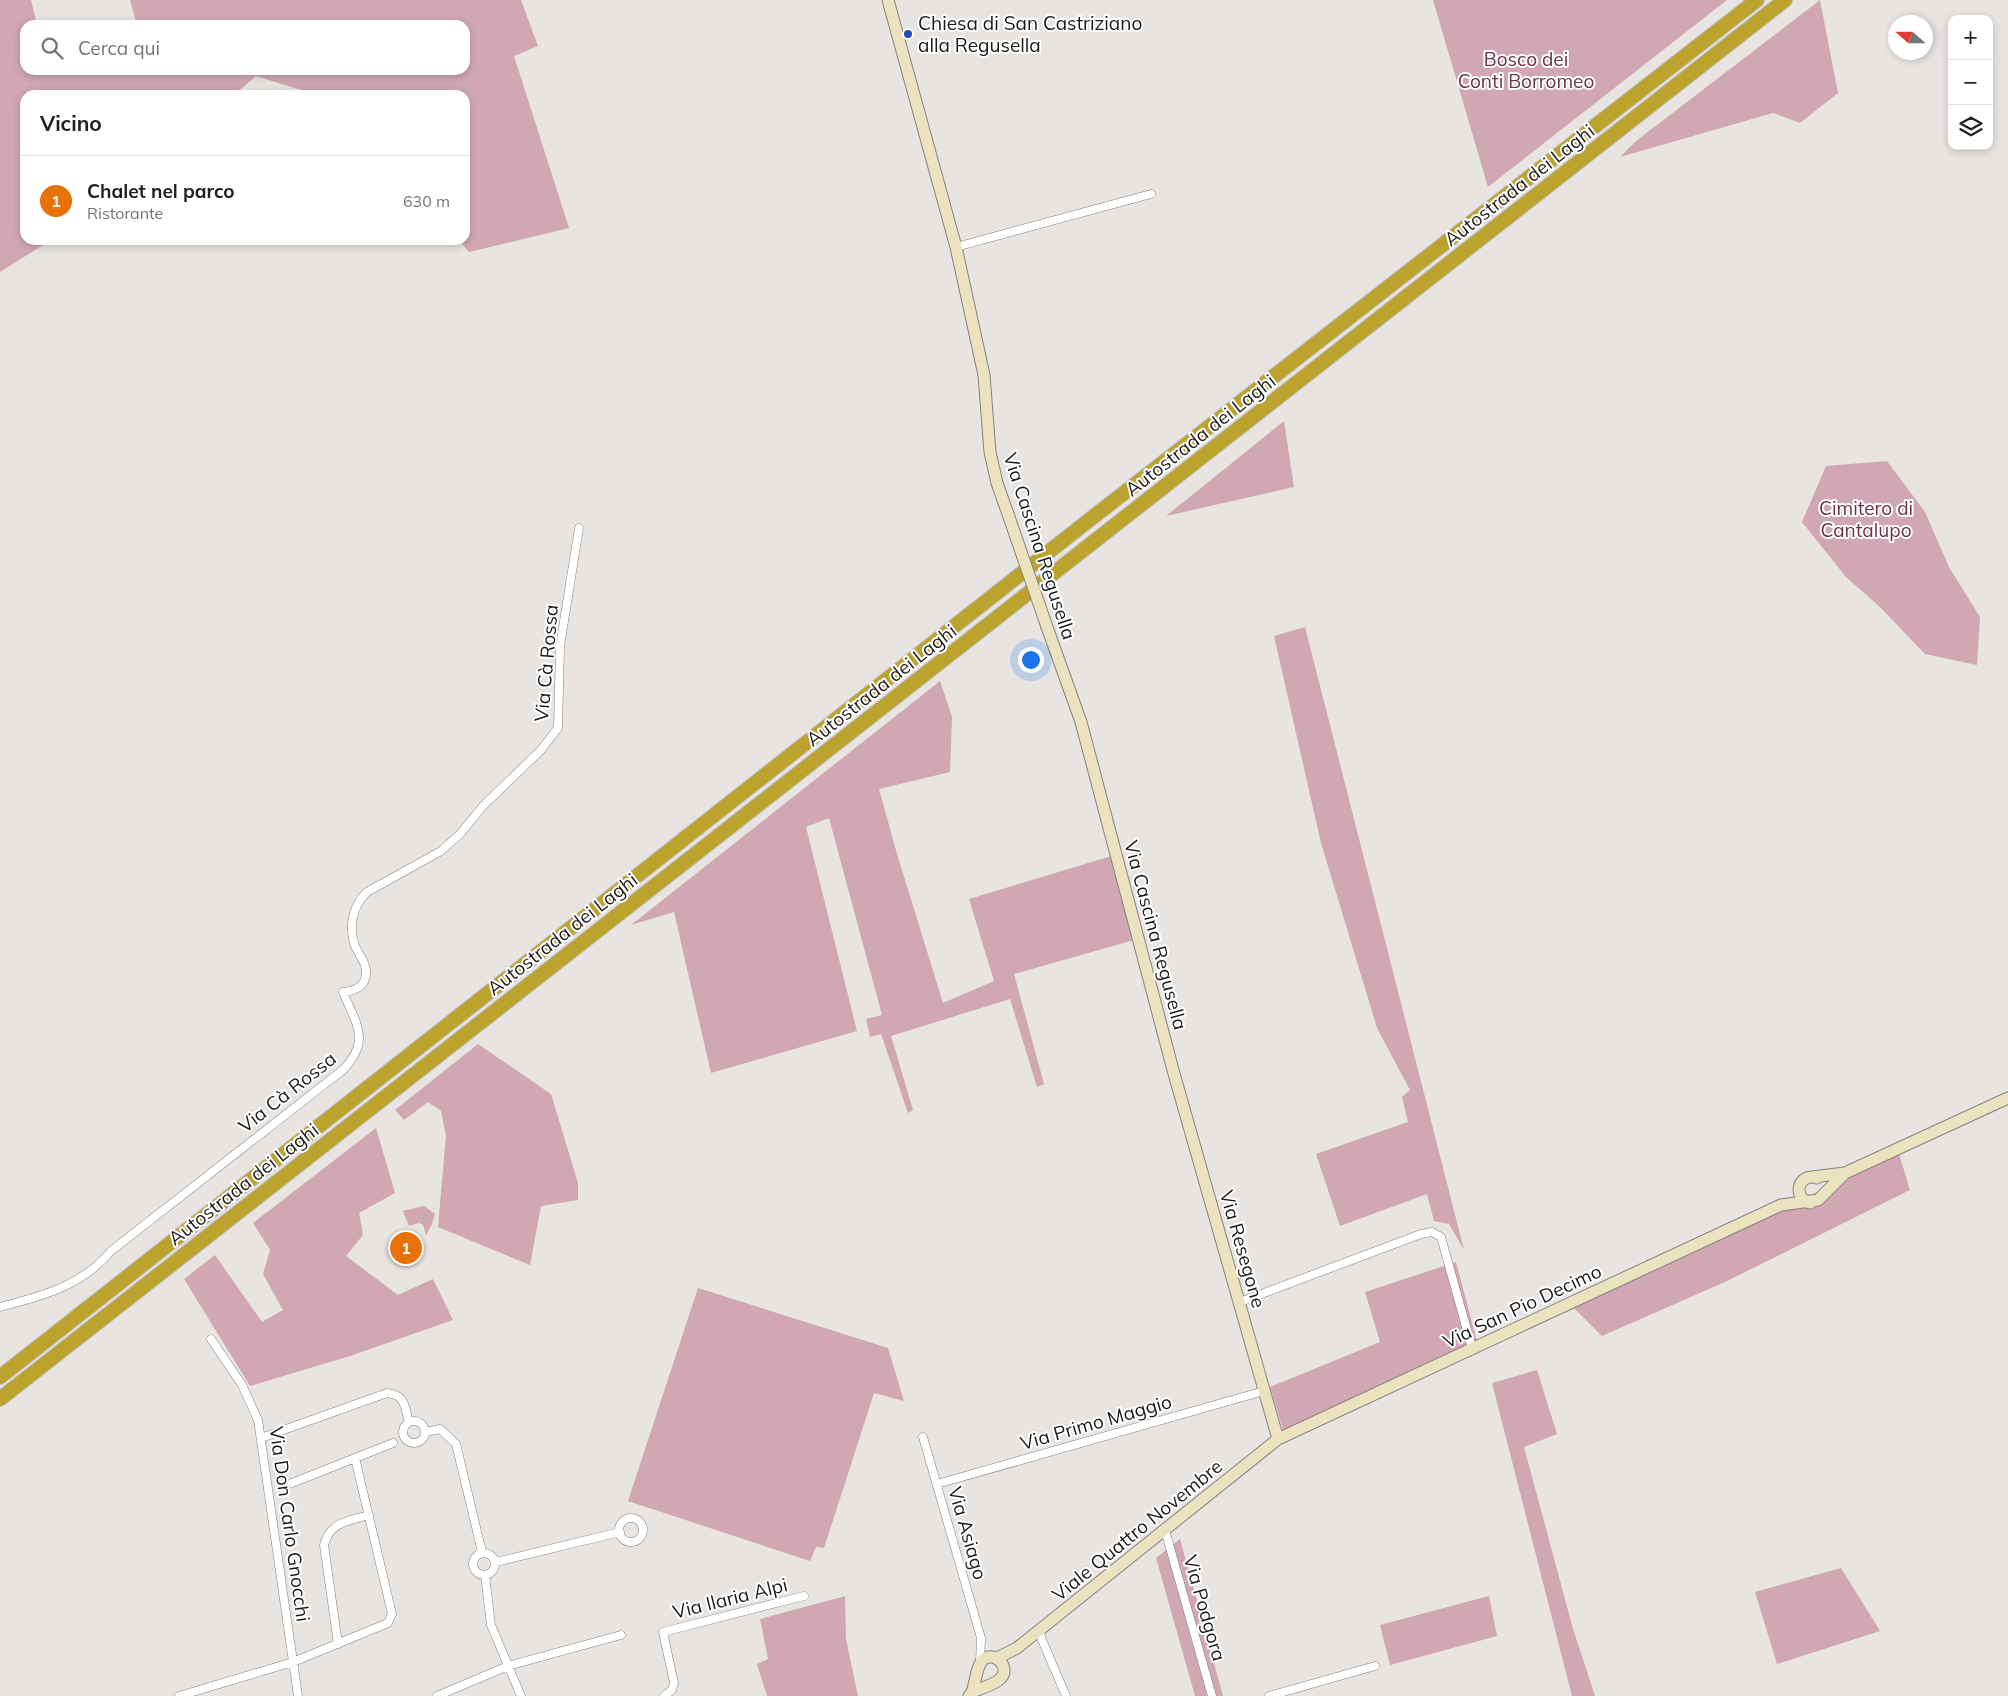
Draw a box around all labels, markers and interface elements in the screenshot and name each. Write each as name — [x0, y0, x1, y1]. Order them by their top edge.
place label: Chiesa di San Castriziano alla Regusella — [918, 11, 1142, 57]
north arrow — [1888, 15, 1933, 60]
map controls — [1948, 15, 1993, 150]
button: + — [1948, 15, 1993, 60]
search box — [20, 20, 470, 75]
marker: Chiesa di San Castriziano alla Regusella — [902, 28, 914, 40]
icon: search — [38, 34, 66, 62]
text: Cerca qui — [78, 36, 160, 60]
park label: Bosco dei Conti Borromeo — [1458, 47, 1594, 93]
button: − — [1948, 60, 1993, 105]
button: layers — [1948, 105, 1993, 150]
text: Vicino — [40, 110, 102, 136]
street label: Autostrada dei Laghi — [1439, 119, 1599, 251]
text: Chalet nel parco — [87, 179, 235, 203]
text: 1 — [51, 191, 61, 211]
text: 630 m — [403, 191, 450, 211]
text: Ristorante — [87, 203, 163, 223]
street label: Autostrada dei Laghi — [1120, 369, 1280, 501]
street label: Via Cascina Regusella — [998, 450, 1082, 642]
park label: Cimitero di Cantalupo — [1819, 496, 1913, 542]
street label: Via Cà Rossa — [529, 603, 563, 723]
street label: Autostrada dei Laghi — [801, 619, 961, 751]
your location — [1018, 647, 1044, 673]
street label: Via Cascina Regusella — [1119, 838, 1193, 1032]
street label: Autostrada dei Laghi — [482, 868, 642, 1000]
street label: Via Cà Rossa — [233, 1046, 341, 1138]
street label: Autostrada dei Laghi — [163, 1118, 323, 1250]
street label: Via Resegone — [1215, 1188, 1271, 1310]
pin: 1 — [390, 1229, 422, 1267]
street label: Via San Pio Decimo — [1439, 1259, 1605, 1353]
street label: Via Primo Maggio — [1018, 1389, 1174, 1455]
street label: Via Don Carlo Gnocchi — [264, 1425, 316, 1623]
street label: Viale Quattro Novembre — [1047, 1454, 1227, 1606]
street label: Via Asiago — [943, 1484, 993, 1582]
street label: Via Podgora — [1178, 1552, 1232, 1664]
street label: Via Ilaria Alpi — [670, 1572, 790, 1624]

